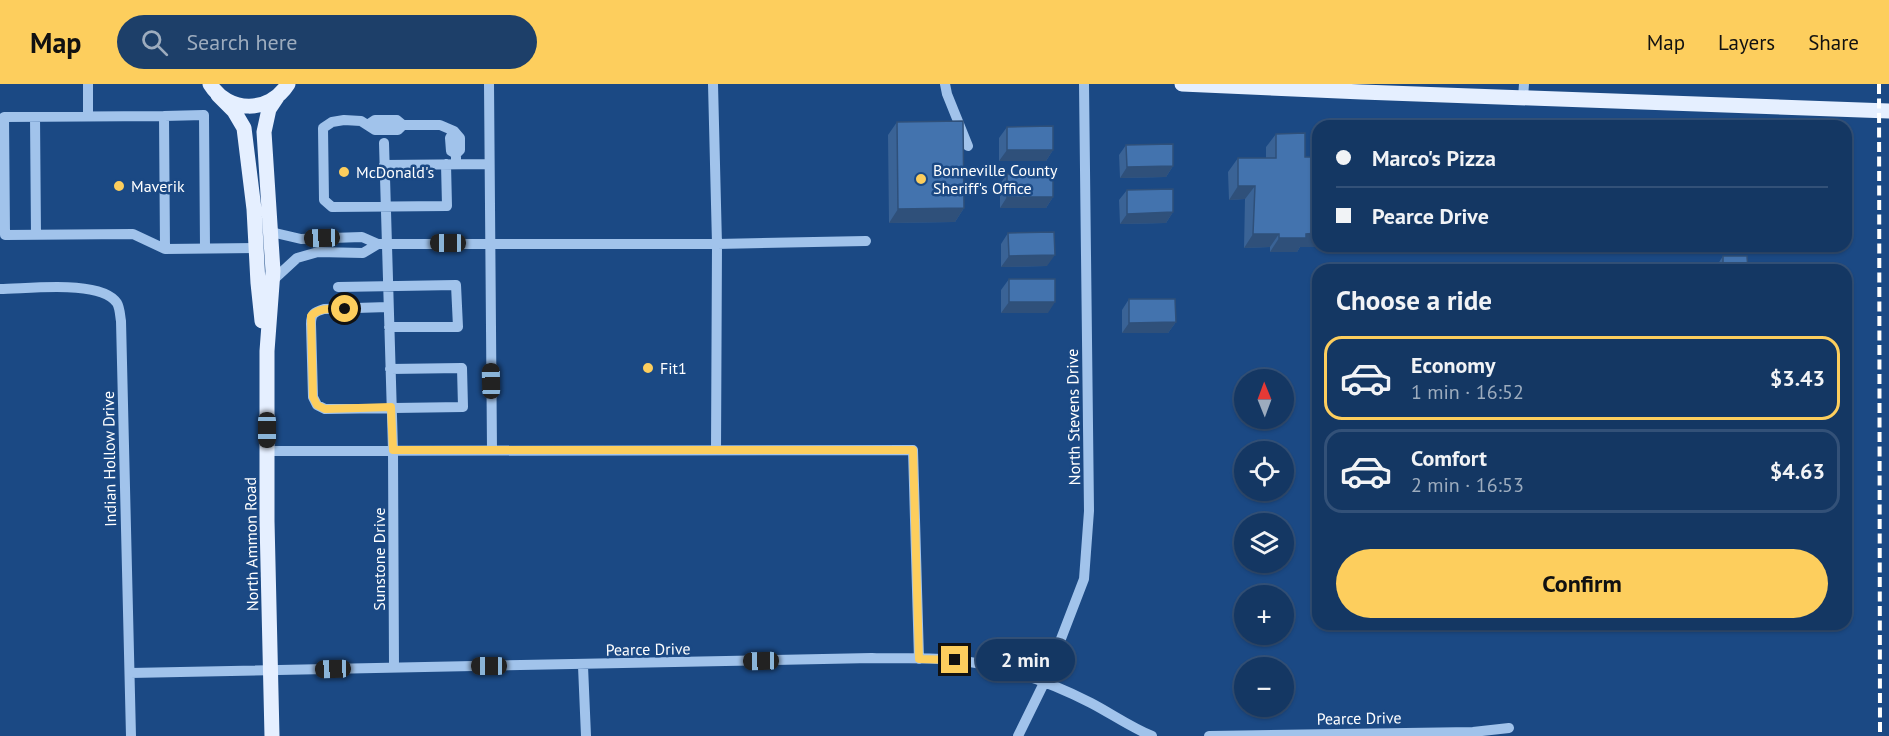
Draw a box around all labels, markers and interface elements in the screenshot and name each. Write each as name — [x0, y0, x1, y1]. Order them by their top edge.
search box — [117, 15, 537, 69]
text: Map — [30, 24, 81, 61]
icon: search — [138, 26, 171, 59]
text: Search here — [186, 28, 297, 56]
text: Map — [1647, 29, 1685, 56]
text: Layers — [1718, 29, 1775, 56]
text: Share — [1808, 29, 1859, 56]
text: Marco's Pizza — [1372, 144, 1496, 172]
place label: Bonneville County Sheriff's Office — [933, 160, 1058, 198]
place label: McDonald's — [356, 162, 434, 182]
marker: McDonald's — [337, 165, 351, 179]
marker: Bonneville County Sheriff's Office — [914, 172, 928, 186]
place label: Maverik — [131, 176, 185, 196]
marker: Maverik — [112, 179, 126, 193]
text: Pearce Drive — [1372, 202, 1489, 230]
car — [304, 228, 340, 248]
car — [430, 234, 466, 252]
text: Choose a ride — [1336, 283, 1492, 317]
route start — [331, 295, 358, 322]
street label: North Stevens Drive — [1062, 349, 1084, 485]
icon: car — [1339, 351, 1393, 405]
text: Economy — [1411, 351, 1495, 379]
place label: Fit1 — [660, 358, 687, 378]
marker: Fit1 — [641, 361, 655, 375]
car — [482, 363, 500, 399]
text: $3.43 — [1770, 364, 1825, 392]
north arrow — [1234, 369, 1294, 429]
map controls — [1234, 369, 1294, 717]
text: 1 min · 16:52 — [1411, 379, 1524, 405]
street label: Indian Hollow Drive — [98, 391, 120, 527]
car — [258, 412, 276, 448]
button: locate — [1234, 441, 1294, 501]
icon: car — [1339, 444, 1393, 498]
text: Comfort — [1411, 444, 1487, 472]
text: $4.63 — [1770, 457, 1825, 485]
text: 2 min · 16:53 — [1411, 472, 1524, 498]
street label: North Ammon Road — [240, 477, 262, 611]
street label: Sunstone Drive — [369, 507, 389, 611]
button: layers — [1234, 513, 1294, 573]
button: Confirm — [1336, 549, 1828, 618]
button: + — [1234, 585, 1294, 645]
street label: Pearce Drive — [605, 638, 691, 660]
callout: 2 min — [976, 639, 1075, 681]
route end — [941, 646, 968, 673]
text: 2 min — [1001, 647, 1050, 673]
car — [743, 652, 779, 670]
car — [471, 657, 507, 675]
button: − — [1234, 657, 1294, 717]
car — [315, 659, 351, 679]
street label: Pearce Drive — [1316, 707, 1402, 729]

